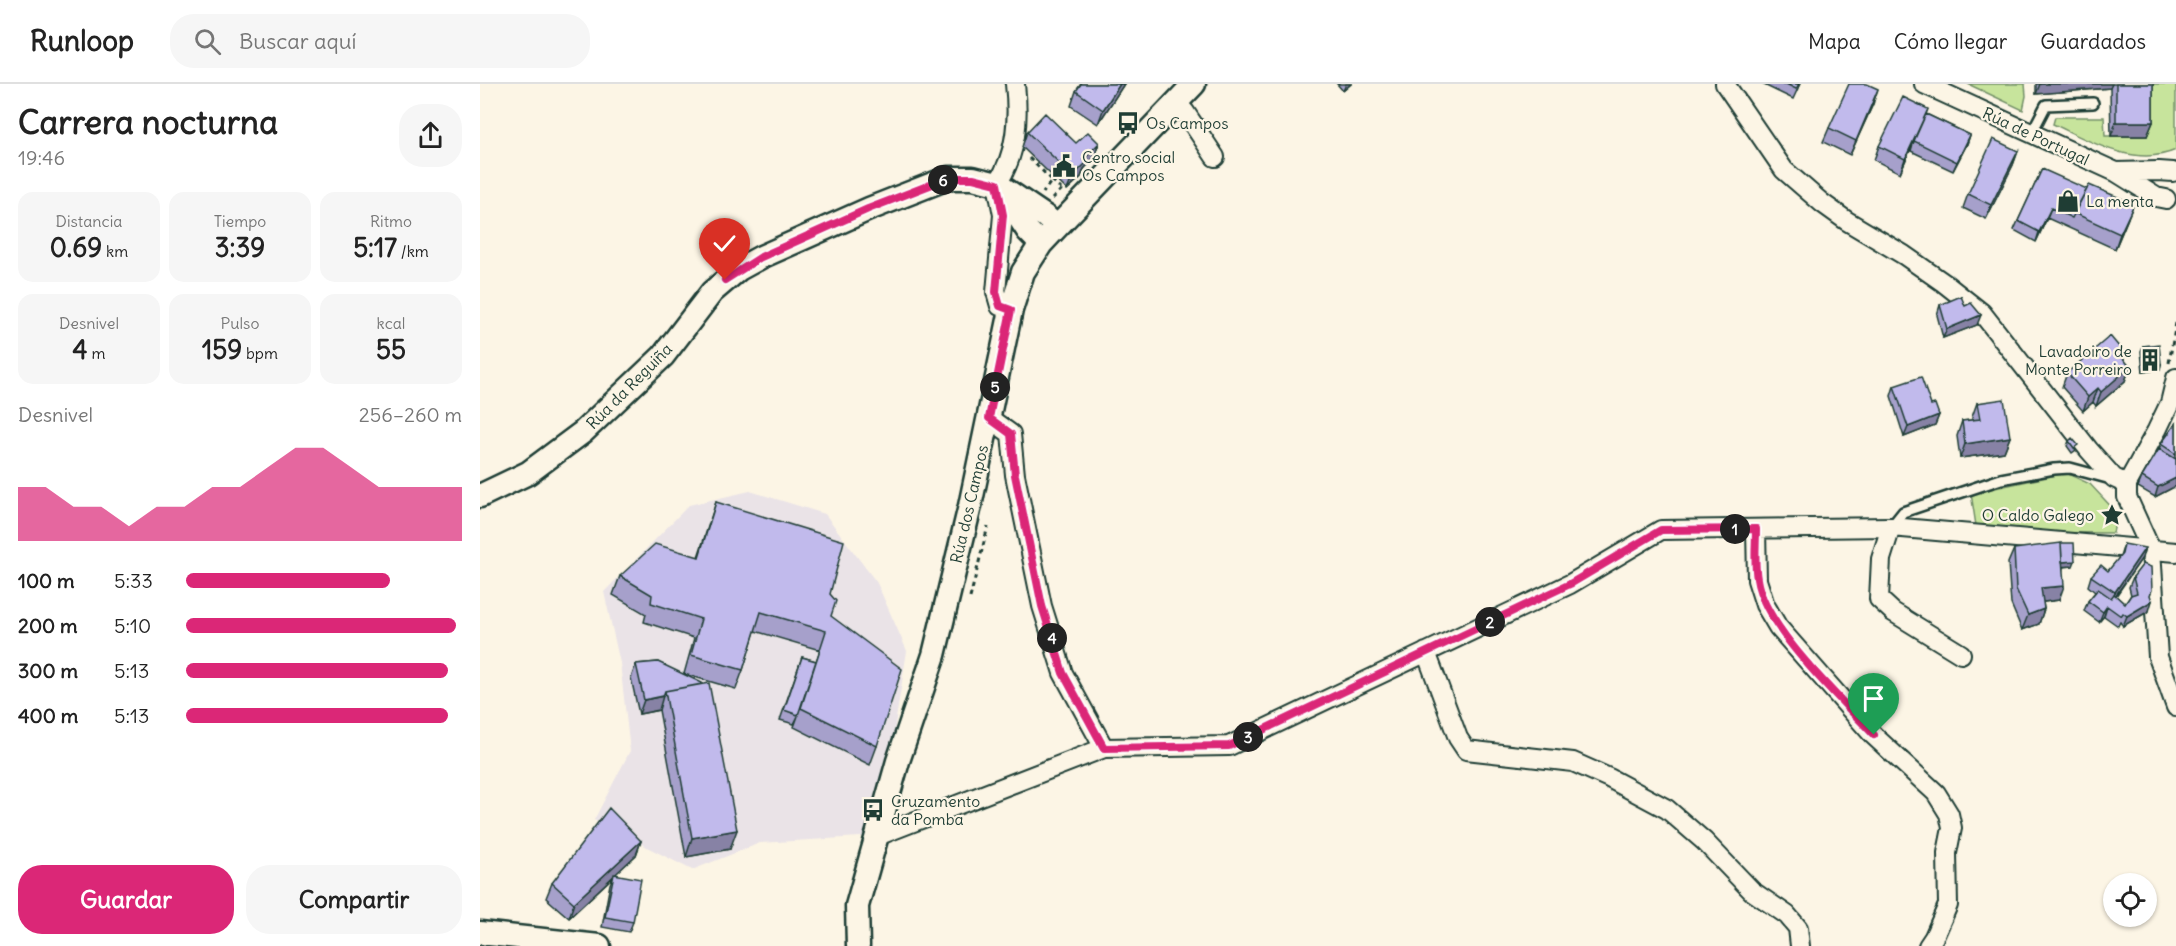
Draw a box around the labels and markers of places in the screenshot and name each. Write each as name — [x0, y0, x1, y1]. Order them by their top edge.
bus stop icon: Os Campos — [1115, 110, 1141, 136]
place label: Os Campos — [1146, 113, 1228, 133]
place label: Centro social Os Campos — [1082, 147, 1175, 185]
public building icon: Centro social Os Campos — [1051, 153, 1077, 179]
pin: 6 — [928, 165, 958, 195]
shop icon: La menta — [2055, 188, 2081, 214]
place label: La menta — [2086, 191, 2154, 211]
pin — [699, 218, 750, 280]
place label: Lavadoiro de Monte Porreiro — [2025, 341, 2132, 379]
building icon: Lavadoiro de Monte Porreiro — [2137, 347, 2163, 373]
pin: 5 — [980, 372, 1010, 402]
place icon: O Caldo Galego — [2099, 502, 2125, 528]
place label: O Caldo Galego — [1982, 505, 2094, 525]
pin: 1 — [1720, 514, 1750, 544]
pin: 2 — [1475, 607, 1505, 637]
pin: 4 — [1037, 623, 1067, 653]
pin — [1848, 673, 1899, 735]
pin: 3 — [1233, 722, 1263, 752]
place label: Cruzamento da Pomba — [891, 791, 980, 829]
bus stop icon: Cruzamento da Pomba — [860, 797, 886, 823]

